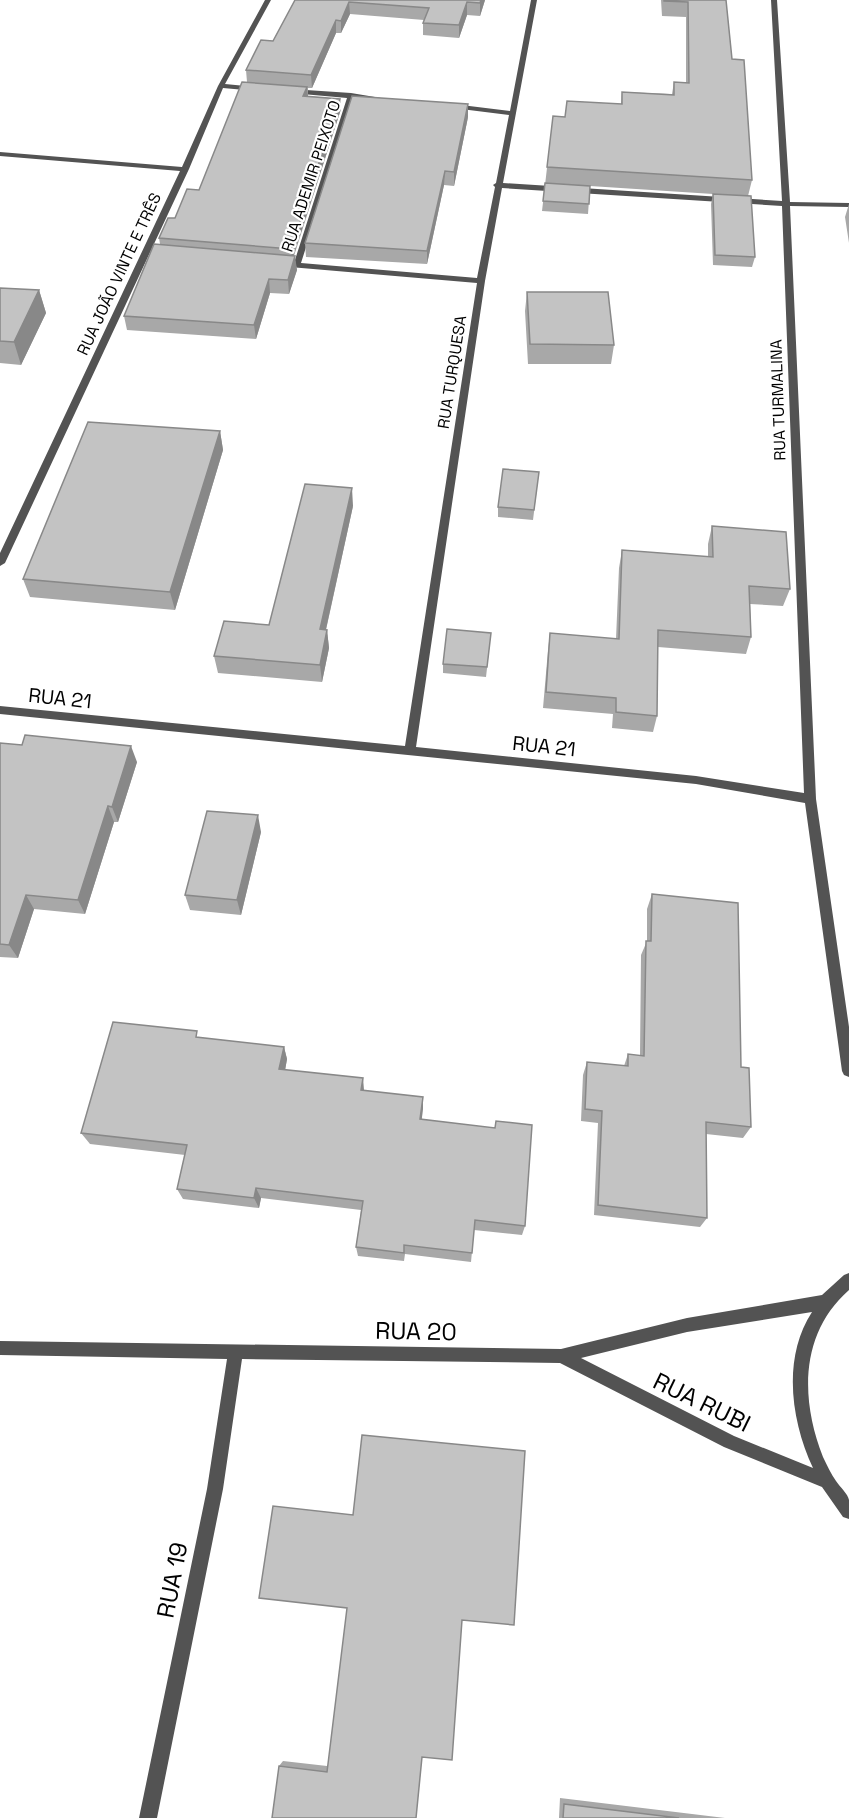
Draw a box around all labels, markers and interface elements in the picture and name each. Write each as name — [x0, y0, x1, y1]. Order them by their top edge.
street label: RUA ADEMIR PEIXOTO — [277, 98, 345, 254]
street label: RUA JOÃO VINTE E TRÊS — [72, 189, 166, 359]
street label: RUA TURQUESA — [433, 314, 471, 430]
street label: RUA TURMALINA — [765, 339, 791, 461]
street label: RUA 21 — [27, 682, 93, 714]
street label: RUA 21 — [511, 730, 577, 762]
street label: RUA 20 — [375, 1315, 457, 1347]
street label: RUA RUBI — [648, 1365, 756, 1439]
street label: RUA 19 — [149, 1539, 195, 1621]

